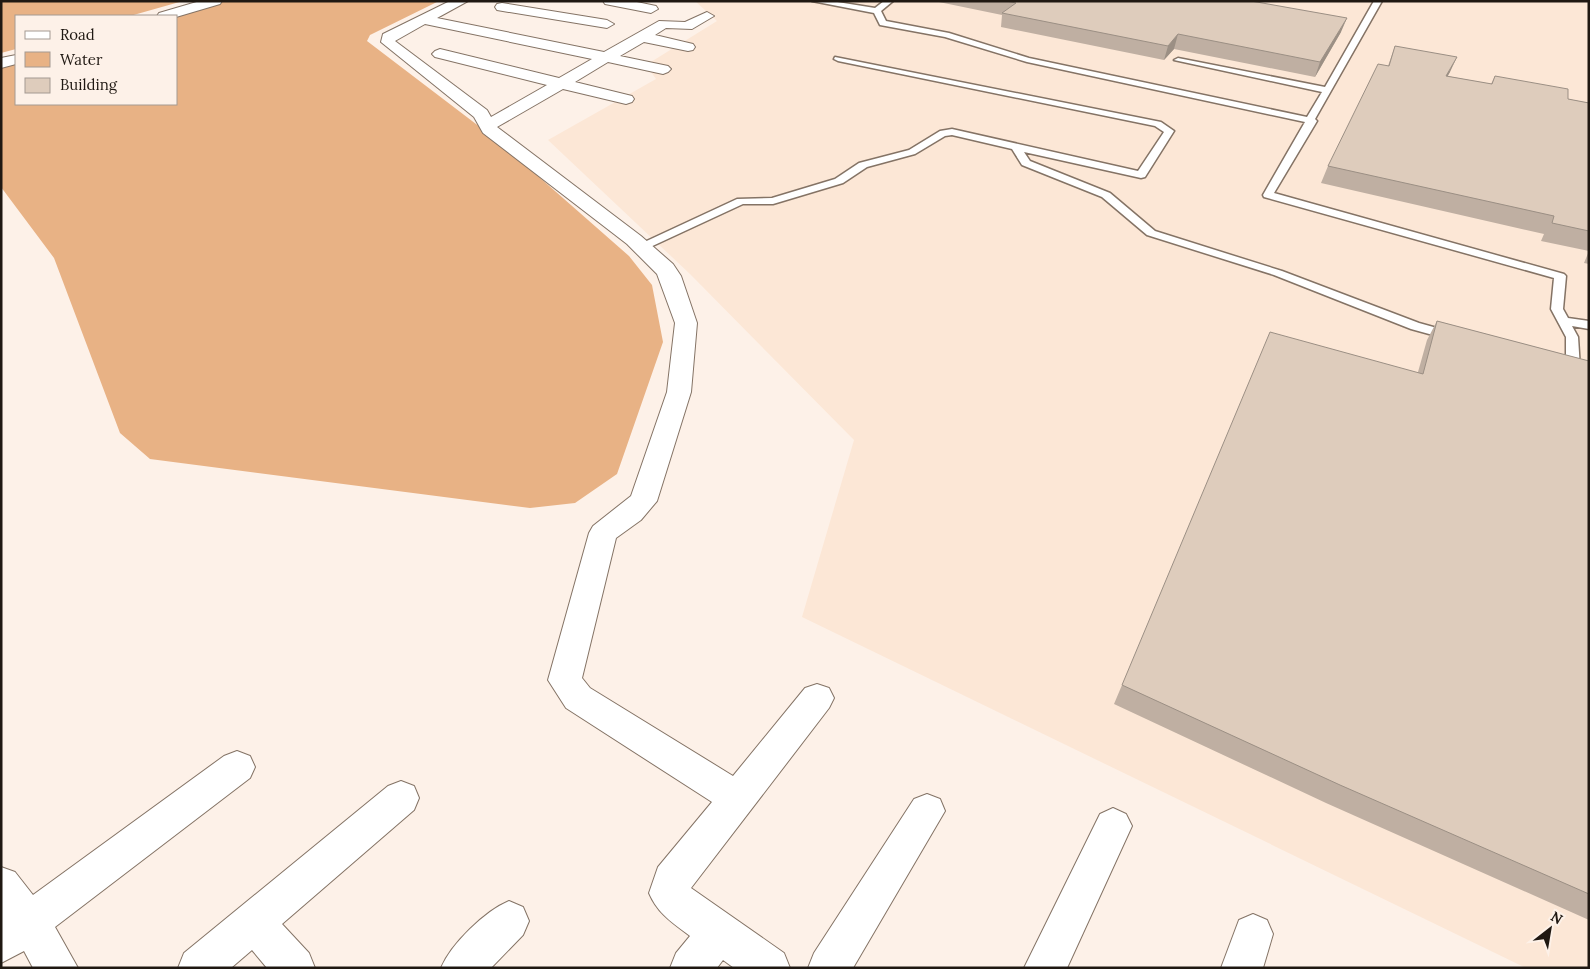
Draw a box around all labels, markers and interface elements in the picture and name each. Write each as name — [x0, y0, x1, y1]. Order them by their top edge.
legend — [15, 15, 178, 105]
text: Road — [60, 25, 95, 44]
text: Water — [60, 50, 103, 69]
text: Building — [60, 75, 118, 94]
north arrow — [1525, 904, 1575, 954]
text: N — [1547, 907, 1566, 928]

